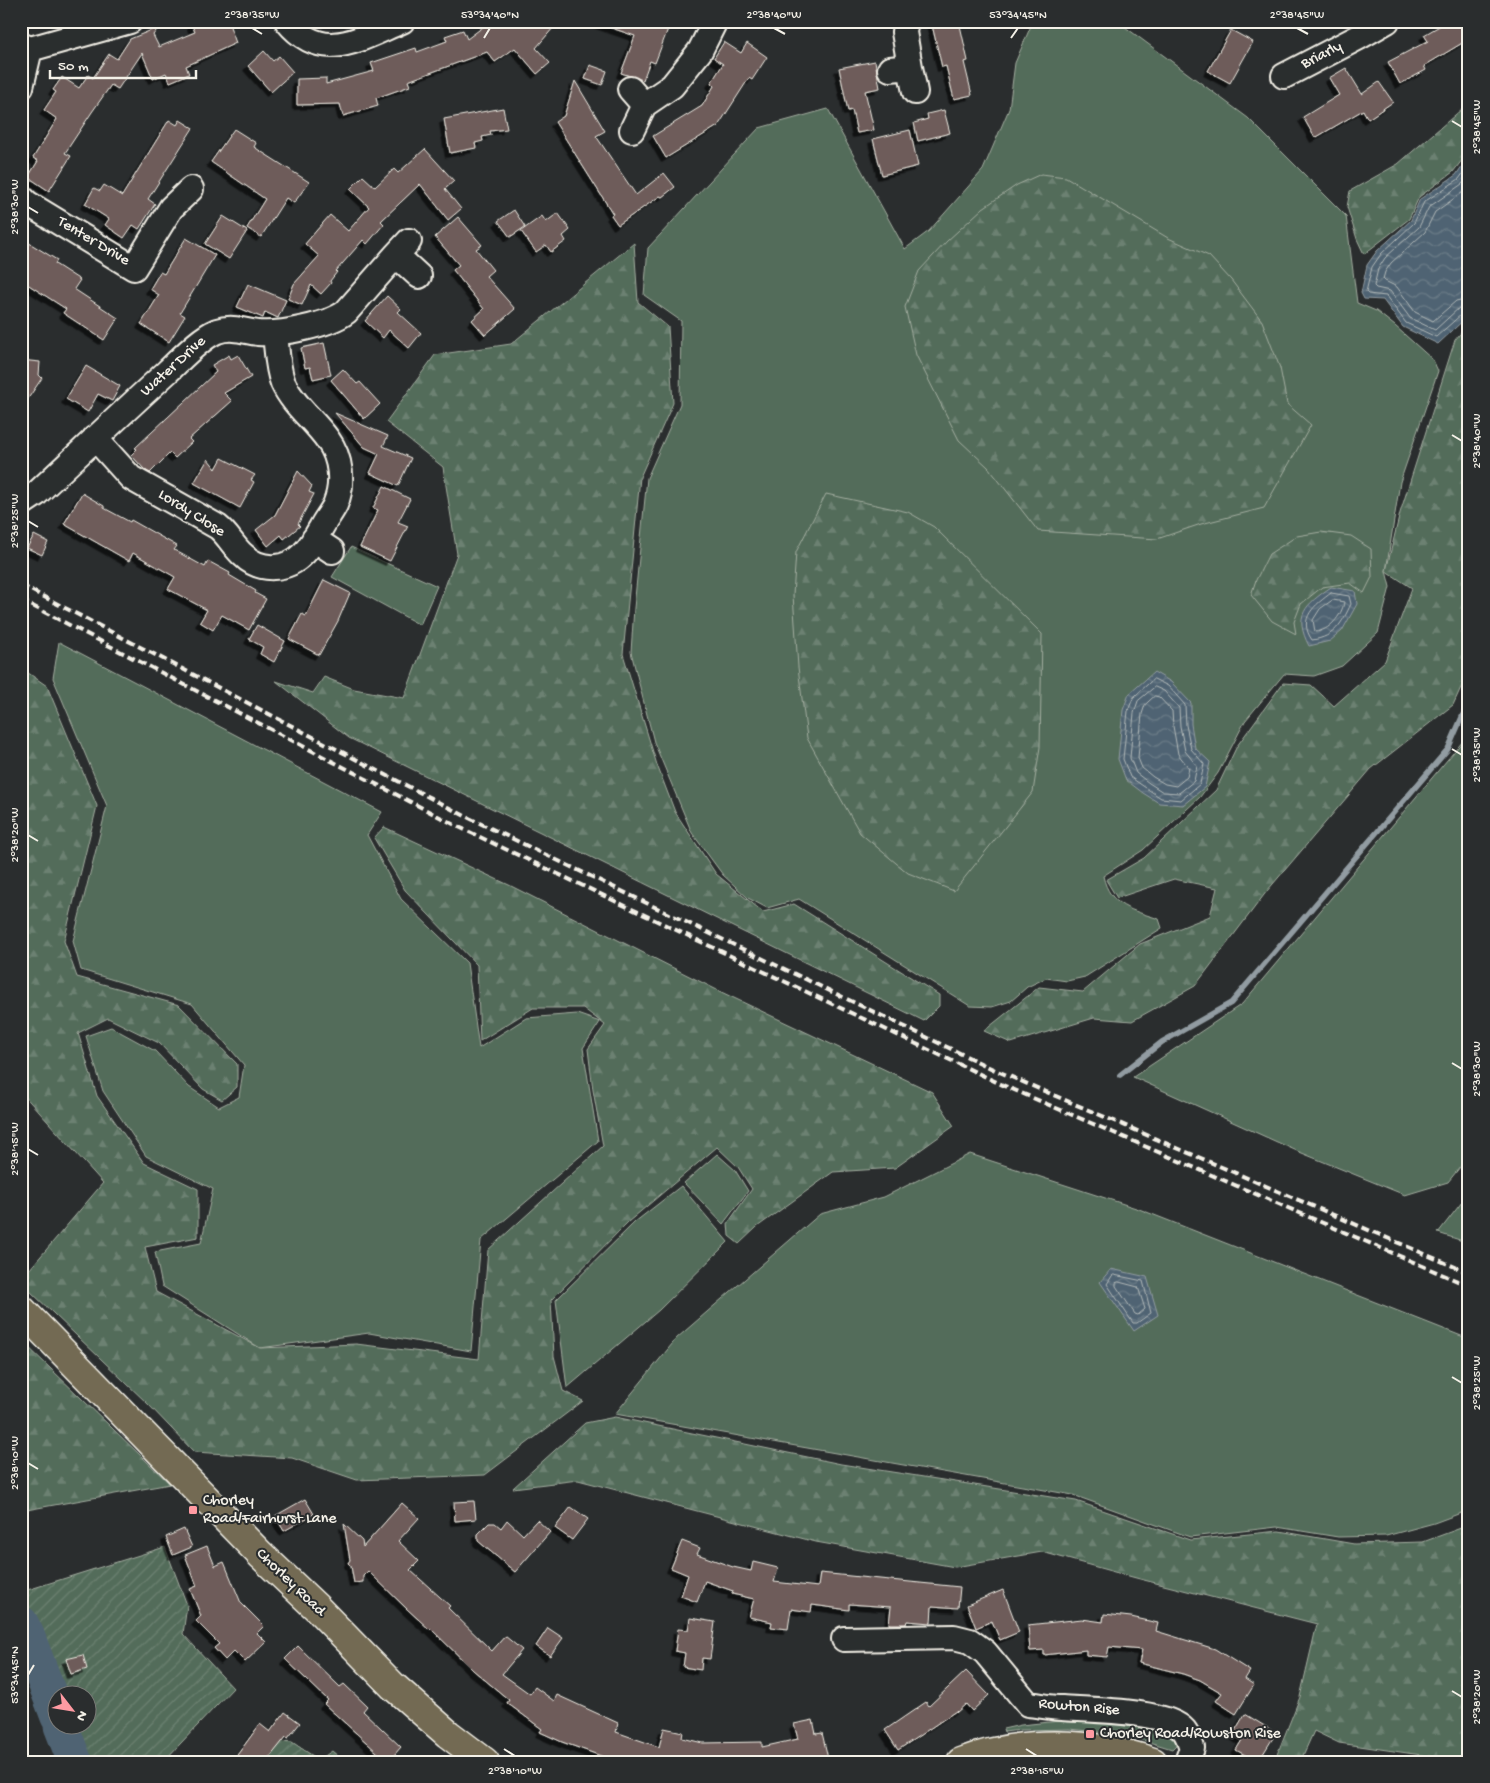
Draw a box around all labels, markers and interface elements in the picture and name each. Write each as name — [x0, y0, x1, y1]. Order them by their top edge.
text: 2°38'35"W — [225, 9, 279, 23]
text: 53°34'40"N — [461, 9, 519, 23]
text: 2°38'40"W — [747, 9, 801, 23]
text: 53°34'45"N — [989, 9, 1047, 23]
text: 2°38'45"W — [1270, 9, 1324, 23]
street label: Briarly — [1298, 38, 1346, 75]
scale bar — [50, 48, 196, 80]
text: 50 m — [58, 58, 89, 76]
text: 2°38'45"W — [1471, 100, 1485, 154]
text: 2°38'30"W — [9, 179, 23, 235]
street label: Tenter Drive — [52, 212, 133, 271]
street label: Water Drive — [137, 332, 211, 401]
text: 2°38'40"W — [1471, 414, 1485, 468]
street label: Lordy Close — [154, 486, 229, 542]
text: 2°38'25"W — [9, 494, 23, 548]
text: 2°38'35"W — [1471, 728, 1485, 782]
text: 2°38'20"W — [9, 807, 23, 863]
text: 2°38'30"W — [1471, 1041, 1485, 1097]
text: 2°38'15"W — [9, 1122, 23, 1176]
text: 2°38'25"W — [1471, 1356, 1485, 1410]
text: 2°38'10"W — [9, 1436, 23, 1490]
place label: Chorley Road/Fairhurst Lane — [203, 1492, 337, 1529]
marker: Chorley Road/Fairhurst Lane — [187, 1504, 199, 1516]
street label: Chorley Road — [251, 1545, 330, 1622]
text: 53°34'45"N — [9, 1646, 23, 1704]
text: 2°38'20"W — [1471, 1669, 1485, 1725]
north arrow — [48, 1686, 98, 1736]
street label: Rowton Rise — [1038, 1695, 1121, 1721]
text: N — [71, 1707, 91, 1724]
place label: Chorley Road/Rowston Rise — [1100, 1725, 1281, 1744]
marker: Chorley Road/Rowston Rise — [1084, 1728, 1096, 1740]
text: 2°38'10"W — [488, 1765, 542, 1779]
text: 2°38'15"W — [1010, 1765, 1064, 1779]

